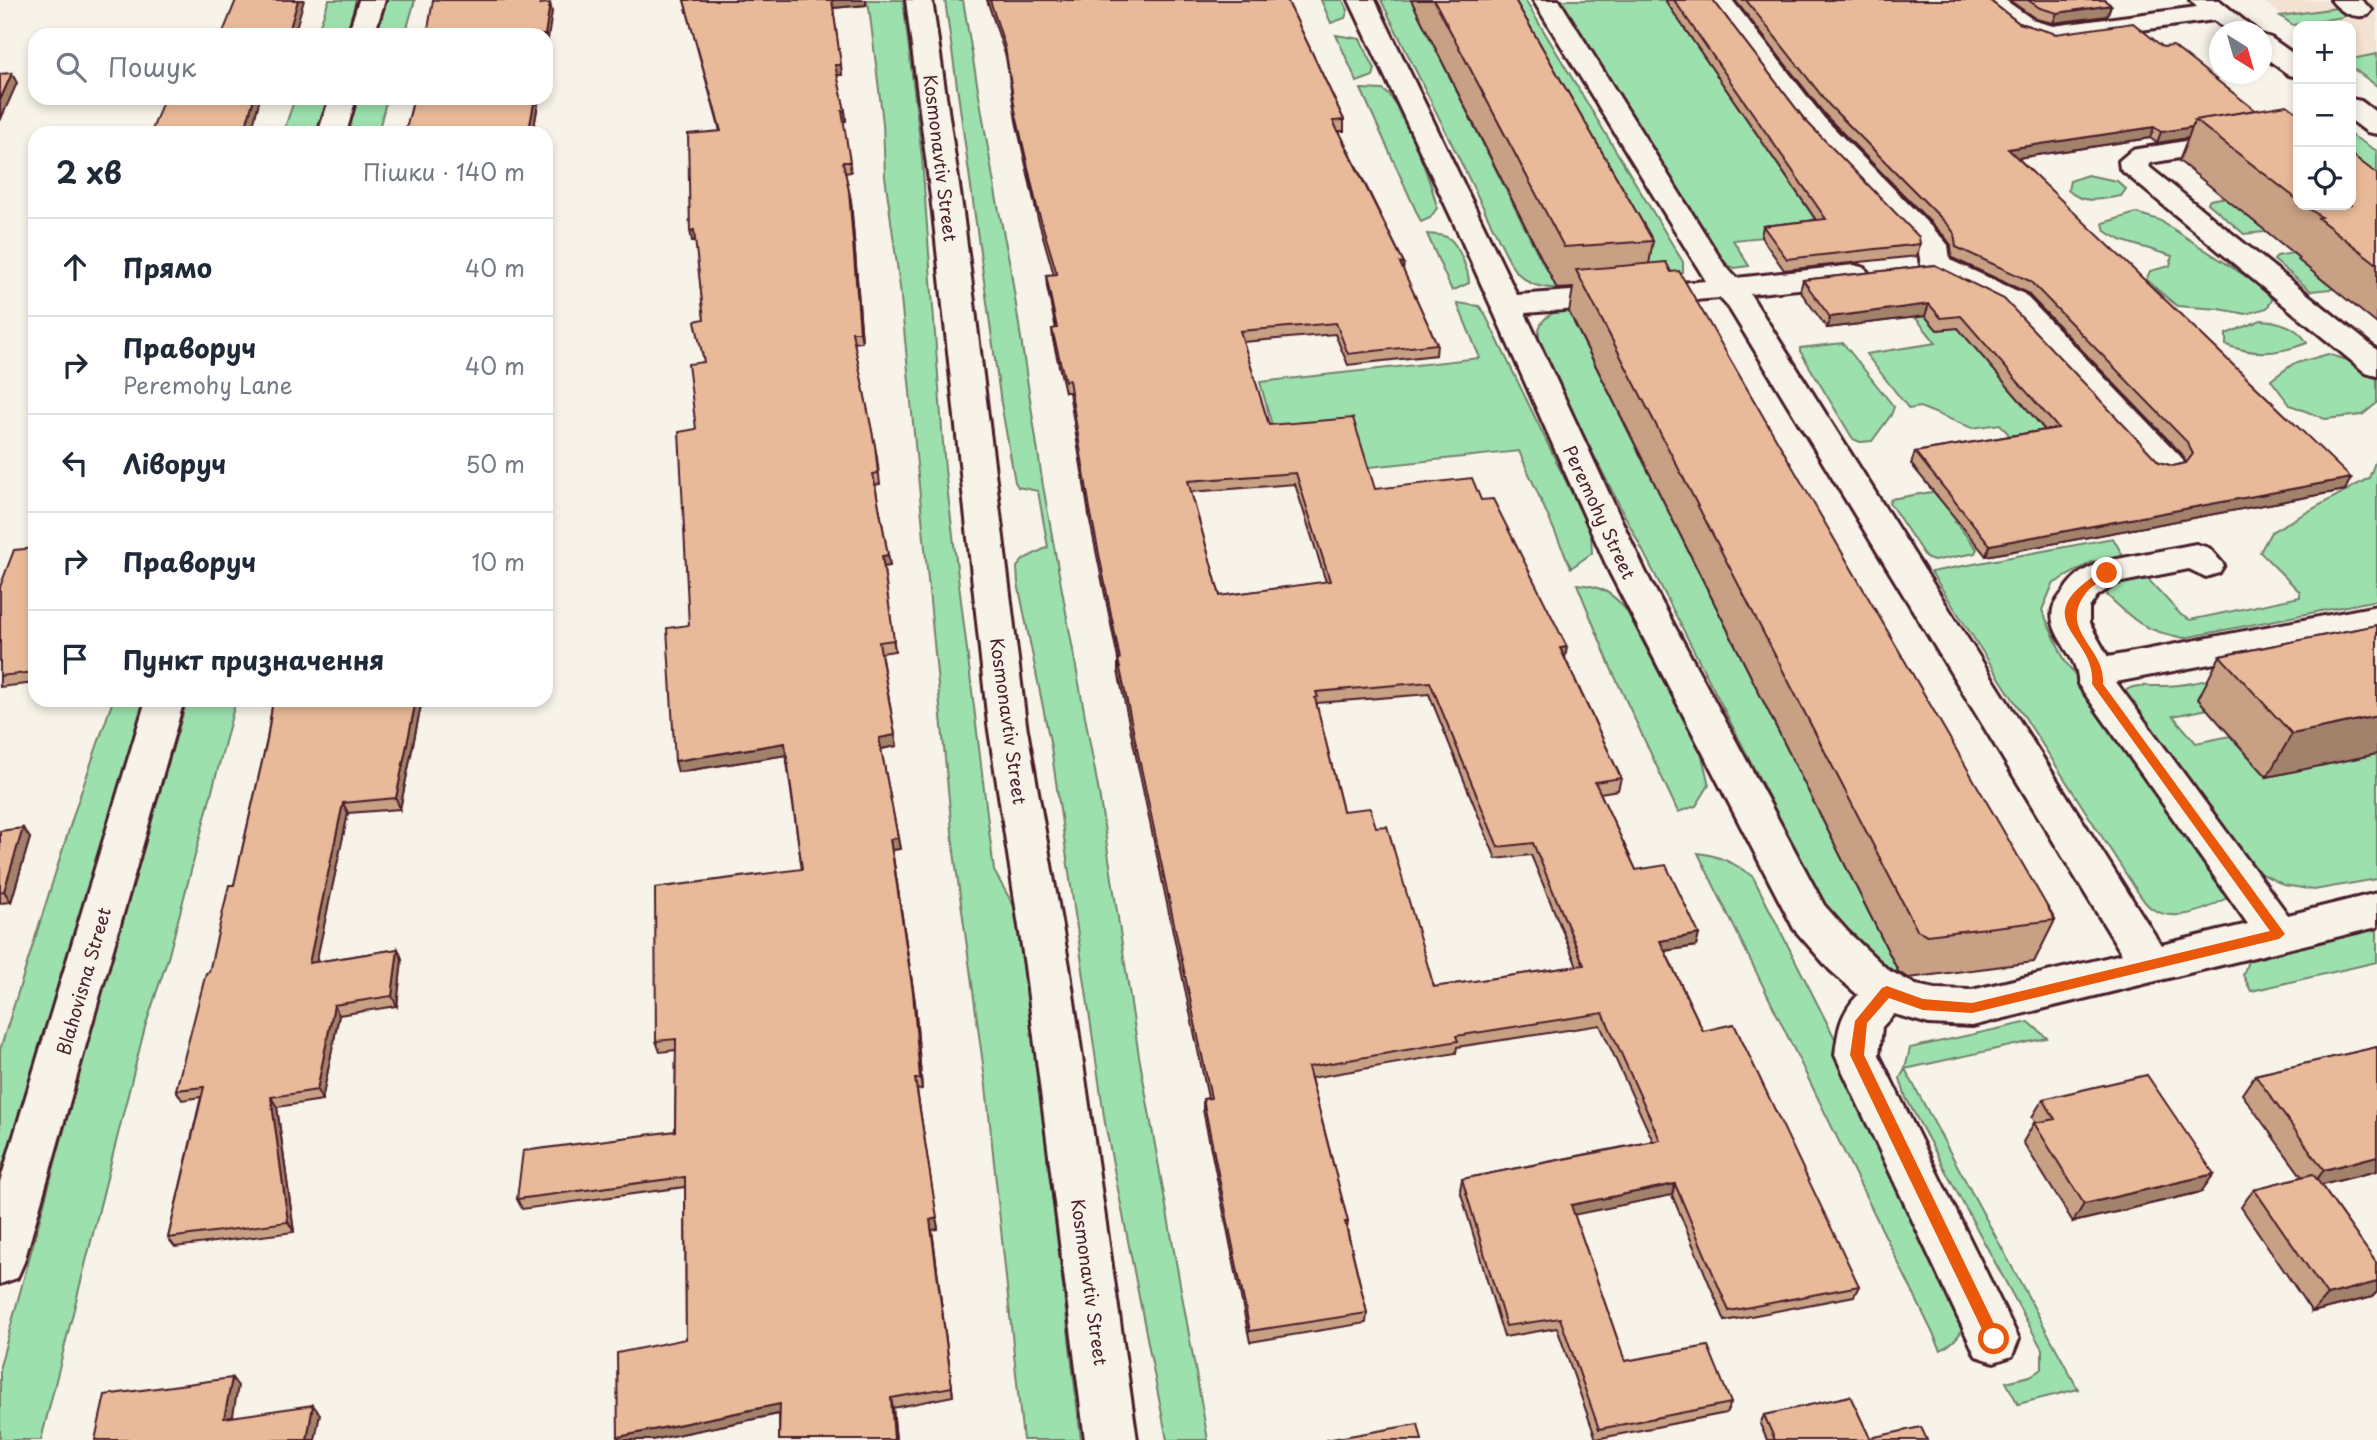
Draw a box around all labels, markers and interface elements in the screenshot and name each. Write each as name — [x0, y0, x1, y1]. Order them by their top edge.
north arrow — [2209, 21, 2272, 84]
map controls — [2293, 21, 2356, 210]
button: + — [2293, 21, 2356, 84]
search box — [28, 28, 553, 105]
text: Пошук — [108, 47, 196, 86]
icon: search — [52, 48, 90, 86]
street label: Kosmonavtiv Street — [917, 73, 965, 243]
button: − — [2293, 84, 2356, 147]
button: locate — [2293, 147, 2356, 210]
text: 2 хв — [56, 149, 122, 194]
text: Пішки · 140 m — [363, 154, 525, 189]
icon: ahead — [56, 248, 94, 286]
text: Прямо — [123, 248, 212, 287]
text: 40 m — [465, 250, 525, 285]
text: Праворуч — [123, 328, 256, 367]
icon: right — [56, 346, 94, 384]
text: 40 m — [465, 348, 525, 383]
text: Peremohy Lane — [123, 367, 293, 402]
street label: Peremohy Street — [1557, 441, 1643, 583]
icon: left — [56, 444, 94, 482]
text: Ліворуч — [123, 444, 226, 483]
text: 50 m — [465, 446, 525, 481]
icon: right — [56, 542, 94, 580]
text: Праворуч — [123, 542, 256, 581]
text: 10 m — [471, 544, 525, 579]
route end — [2091, 557, 2122, 588]
street label: Kosmonavtiv Street — [984, 636, 1034, 806]
icon: arrive — [56, 640, 94, 678]
text: Пункт призначення — [123, 640, 384, 679]
street label: Blahovisna Street — [49, 904, 117, 1058]
street label: Kosmonavtiv Street — [1065, 1197, 1115, 1367]
route start — [1978, 1323, 2009, 1354]

